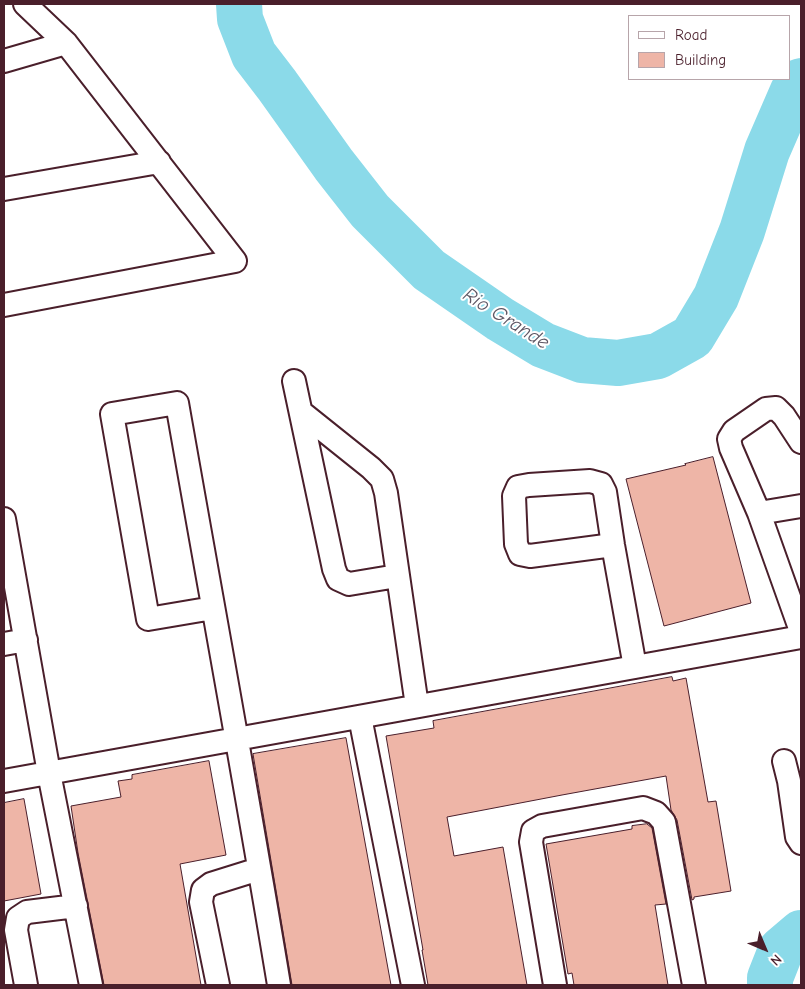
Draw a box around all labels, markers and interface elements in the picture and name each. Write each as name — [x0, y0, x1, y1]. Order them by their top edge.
legend — [628, 15, 790, 80]
text: Road — [675, 26, 707, 44]
text: Building — [675, 51, 726, 69]
water label: Rio Grande — [458, 283, 554, 355]
north arrow — [740, 924, 790, 974]
text: N — [767, 951, 785, 969]

